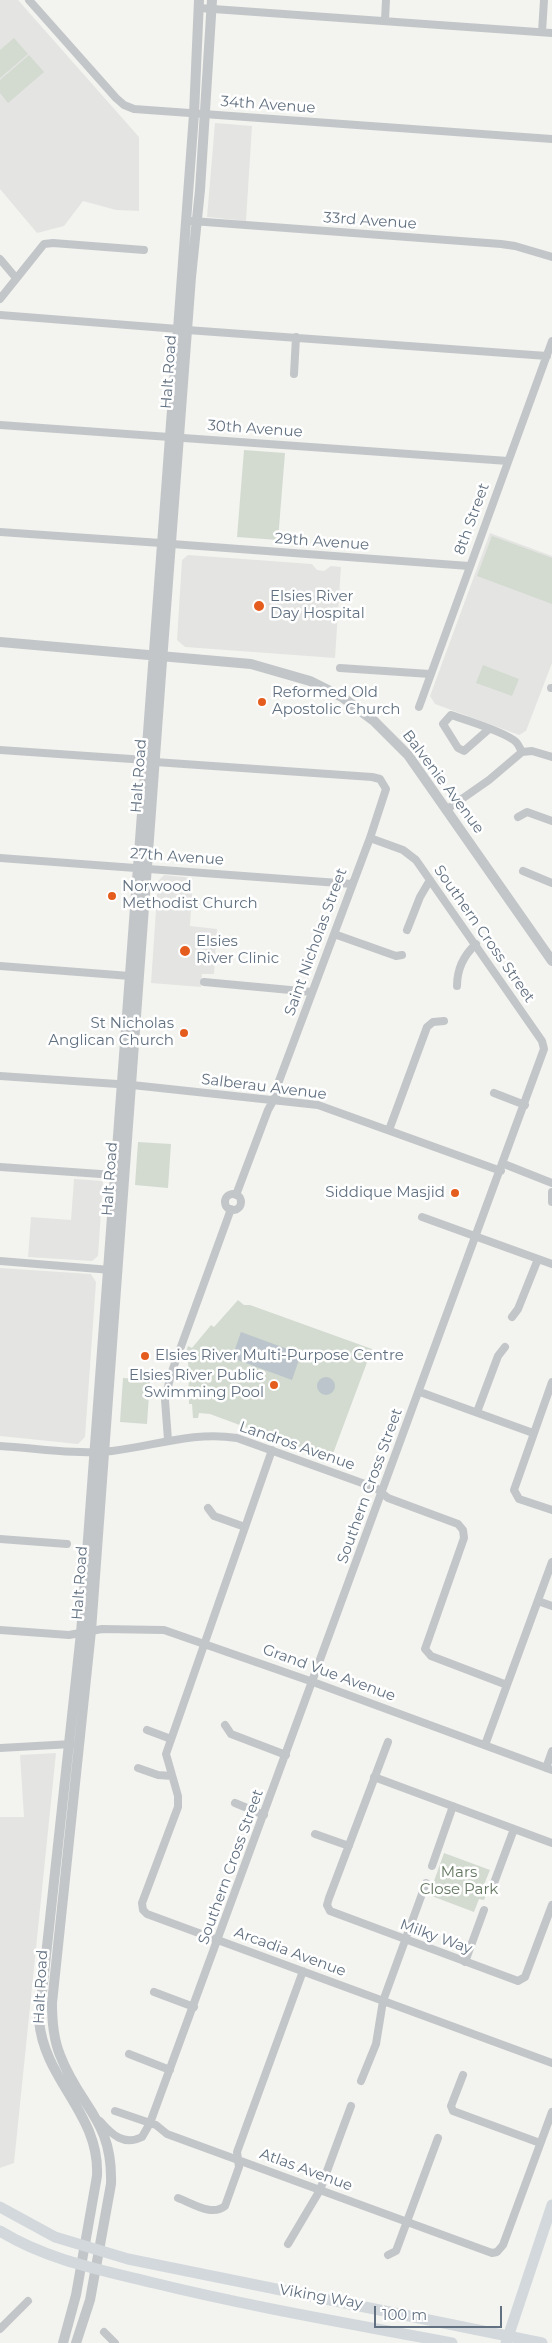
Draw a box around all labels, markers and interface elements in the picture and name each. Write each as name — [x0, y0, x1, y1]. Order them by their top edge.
street label: 34th Avenue — [220, 93, 316, 117]
street label: 33rd Avenue — [323, 209, 417, 233]
street label: Halt Road — [157, 334, 181, 410]
street label: 30th Avenue — [207, 417, 303, 441]
street label: 8th Street — [451, 481, 493, 557]
street label: 29th Avenue — [274, 530, 370, 554]
place label: Elsies River Day Hospital — [270, 588, 365, 623]
marker: Elsies River Day Hospital — [252, 599, 266, 613]
place label: Reformed Old Apostolic Church — [272, 684, 400, 719]
marker: Reformed Old Apostolic Church — [256, 696, 268, 708]
street label: Balvenie Avenue — [398, 727, 488, 837]
street label: Halt Road — [127, 738, 151, 814]
street label: 27th Avenue — [130, 845, 224, 869]
street label: Southern Cross Street — [430, 862, 538, 1006]
street label: Saint Nicholas Street — [281, 866, 351, 1018]
place label: Norwood Methodist Church — [122, 878, 258, 913]
marker: Norwood Methodist Church — [106, 890, 118, 902]
place label: Elsies River Clinic — [196, 933, 279, 968]
marker: Elsies River Clinic — [178, 944, 192, 958]
place label: St Nicholas Anglican Church — [48, 1015, 174, 1050]
marker: St Nicholas Anglican Church — [178, 1027, 190, 1039]
street label: Salberau Avenue — [200, 1070, 328, 1104]
street label: Halt Road — [98, 1141, 122, 1217]
place label: Siddique Masjid — [325, 1184, 445, 1202]
marker: Siddique Masjid — [449, 1187, 461, 1199]
place label: Elsies River Multi-Purpose Centre — [155, 1347, 404, 1365]
marker: Elsies River Multi-Purpose Centre — [139, 1350, 151, 1362]
place label: Elsies River Public Swimming Pool — [129, 1367, 264, 1402]
marker: Elsies River Public Swimming Pool — [268, 1379, 280, 1391]
street label: Southern Cross Street — [334, 1406, 406, 1566]
street label: Landros Avenue — [237, 1418, 357, 1474]
street label: Halt Road — [68, 1545, 92, 1621]
street label: Grand Vue Avenue — [260, 1641, 398, 1705]
street label: Southern Cross Street — [195, 1787, 267, 1947]
park label: Mars Close Park — [420, 1864, 498, 1899]
street label: Milky Way — [397, 1916, 475, 1958]
street label: Arcadia Avenue — [232, 1923, 348, 1981]
street label: Halt Road — [30, 1949, 52, 2025]
street label: Atlas Avenue — [257, 2145, 355, 2195]
street label: Viking Way — [278, 2281, 364, 2313]
scale bar — [377, 2296, 504, 2328]
text: 100 m — [382, 2305, 427, 2324]

